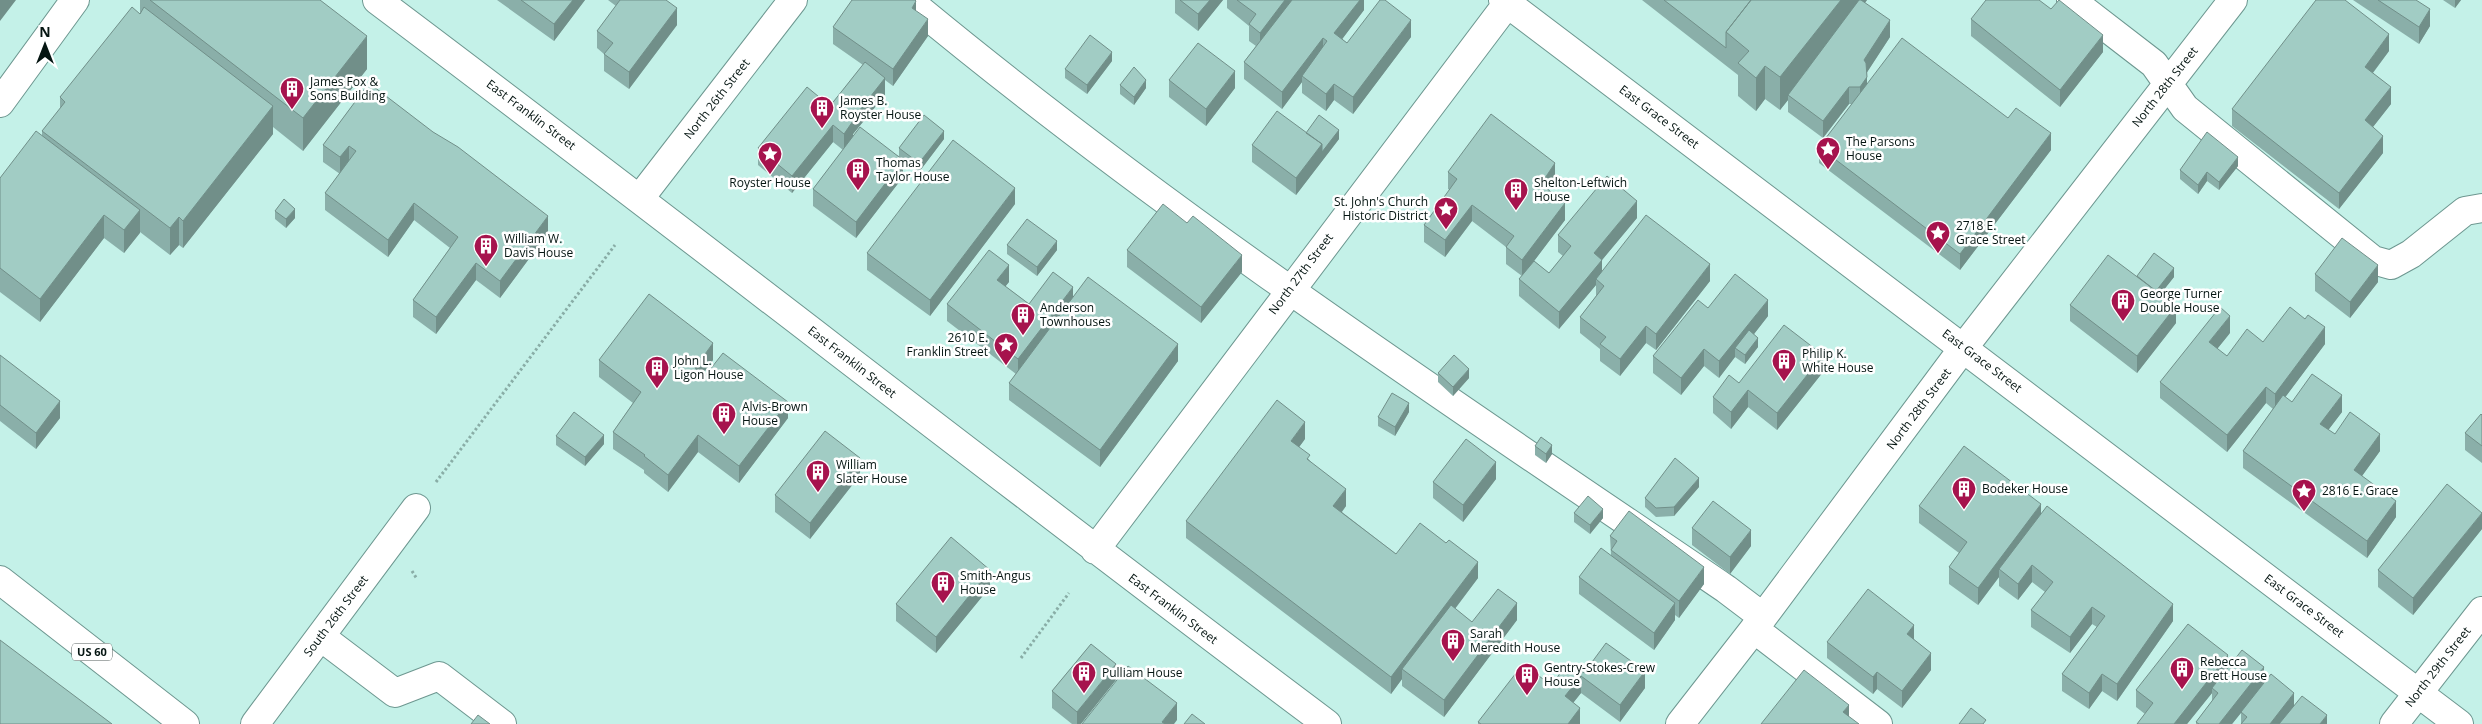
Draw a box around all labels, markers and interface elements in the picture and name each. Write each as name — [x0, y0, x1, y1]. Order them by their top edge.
north arrow — [20, 20, 70, 70]
text: N — [39, 22, 51, 41]
street label: North 28th Street — [2128, 43, 2201, 131]
street label: North 26th Street — [680, 55, 753, 143]
place label: James Fox & Sons Building — [309, 73, 386, 104]
street label: East Franklin Street — [483, 75, 580, 154]
building icon: James Fox & Sons Building — [279, 76, 305, 110]
street label: East Grace Street — [1616, 81, 1703, 152]
place label: James B. Royster House — [839, 92, 922, 123]
building icon: James B. Royster House — [809, 95, 835, 129]
place label: The Parsons House — [1846, 133, 1915, 164]
place icon: The Parsons House — [1815, 136, 1841, 170]
place icon: Royster House — [757, 141, 783, 175]
place label: Thomas Taylor House — [876, 154, 950, 185]
building icon: Thomas Taylor House — [845, 157, 871, 191]
place label: Royster House — [729, 174, 811, 191]
place label: Shelton-Leftwich House — [1534, 174, 1627, 205]
building icon: Shelton-Leftwich House — [1503, 177, 1529, 211]
place label: St. John's Church Historic District — [1334, 193, 1428, 224]
place icon: St. John's Church Historic District — [1433, 196, 1459, 230]
place label: 2718 E. Grace Street — [1956, 217, 2025, 248]
place icon: 2718 E. Grace Street — [1925, 220, 1951, 254]
street label: North 27th Street — [1264, 229, 1337, 318]
place label: William W. Davis House — [504, 230, 573, 261]
building icon: William W. Davis House — [473, 233, 499, 267]
place label: George Turner Double House — [2140, 285, 2222, 316]
building icon: George Turner Double House — [2110, 288, 2136, 322]
place label: Anderson Townhouses — [1040, 299, 1111, 330]
building icon: Anderson Townhouses — [1010, 302, 1036, 336]
street label: East Franklin Street — [805, 322, 900, 402]
street label: East Grace Street — [1939, 325, 2026, 396]
place label: 2610 E. Franklin Street — [907, 329, 988, 360]
place icon: 2610 E. Franklin Street — [993, 332, 1019, 366]
place label: Philip K. White House — [1802, 345, 1874, 376]
building icon: Philip K. White House — [1771, 348, 1797, 382]
place label: John L. Ligon House — [673, 352, 744, 383]
building icon: John L. Ligon House — [644, 355, 670, 389]
street label: North 28th Street — [1882, 364, 1955, 453]
place label: Alvis-Brown House — [742, 398, 808, 429]
building icon: Alvis-Brown House — [711, 401, 737, 435]
place label: William Slater House — [836, 456, 907, 487]
building icon: William Slater House — [805, 459, 831, 493]
building icon: Bodeker House — [1951, 476, 1977, 510]
place icon: 2816 E. Grace — [2291, 478, 2317, 512]
place label: Bodeker House — [1982, 480, 2068, 497]
place label: 2816 E. Grace — [2322, 482, 2399, 499]
place label: Smith-Angus House — [960, 567, 1031, 598]
street label: East Franklin Street — [1125, 569, 1222, 648]
building icon: Smith-Angus House — [930, 570, 956, 604]
street label: East Grace Street — [2261, 570, 2348, 641]
street label: South 26th Street — [299, 571, 372, 660]
street label: North 29th Street — [2401, 623, 2474, 711]
place label: Sarah Meredith House — [1470, 625, 1560, 656]
building icon: Sarah Meredith House — [1440, 628, 1466, 662]
road number: US 60 — [72, 644, 112, 660]
place label: Rebecca Brett House — [2200, 653, 2267, 684]
building icon: Rebecca Brett House — [2169, 656, 2195, 690]
place label: Gentry-Stokes-Crew House — [1544, 659, 1656, 690]
building icon: Pulliam House — [1071, 660, 1097, 694]
building icon: Gentry-Stokes-Crew House — [1514, 662, 1540, 696]
place label: Pulliam House — [1102, 664, 1183, 681]

